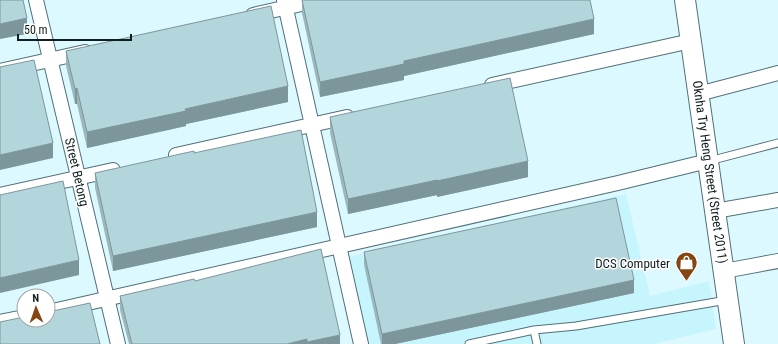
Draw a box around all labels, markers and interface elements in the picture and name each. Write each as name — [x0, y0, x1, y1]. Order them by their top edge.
scale bar — [18, 16, 131, 42]
text: 50 m — [24, 23, 48, 37]
street label: Oknha Try Heng Street (Street 2011) — [690, 80, 730, 264]
street label: Street Betong — [62, 136, 92, 208]
shop icon: DCS Computer — [673, 250, 699, 283]
place label: DCS Computer — [595, 256, 670, 271]
north arrow — [16, 288, 56, 328]
text: N — [32, 292, 40, 305]

